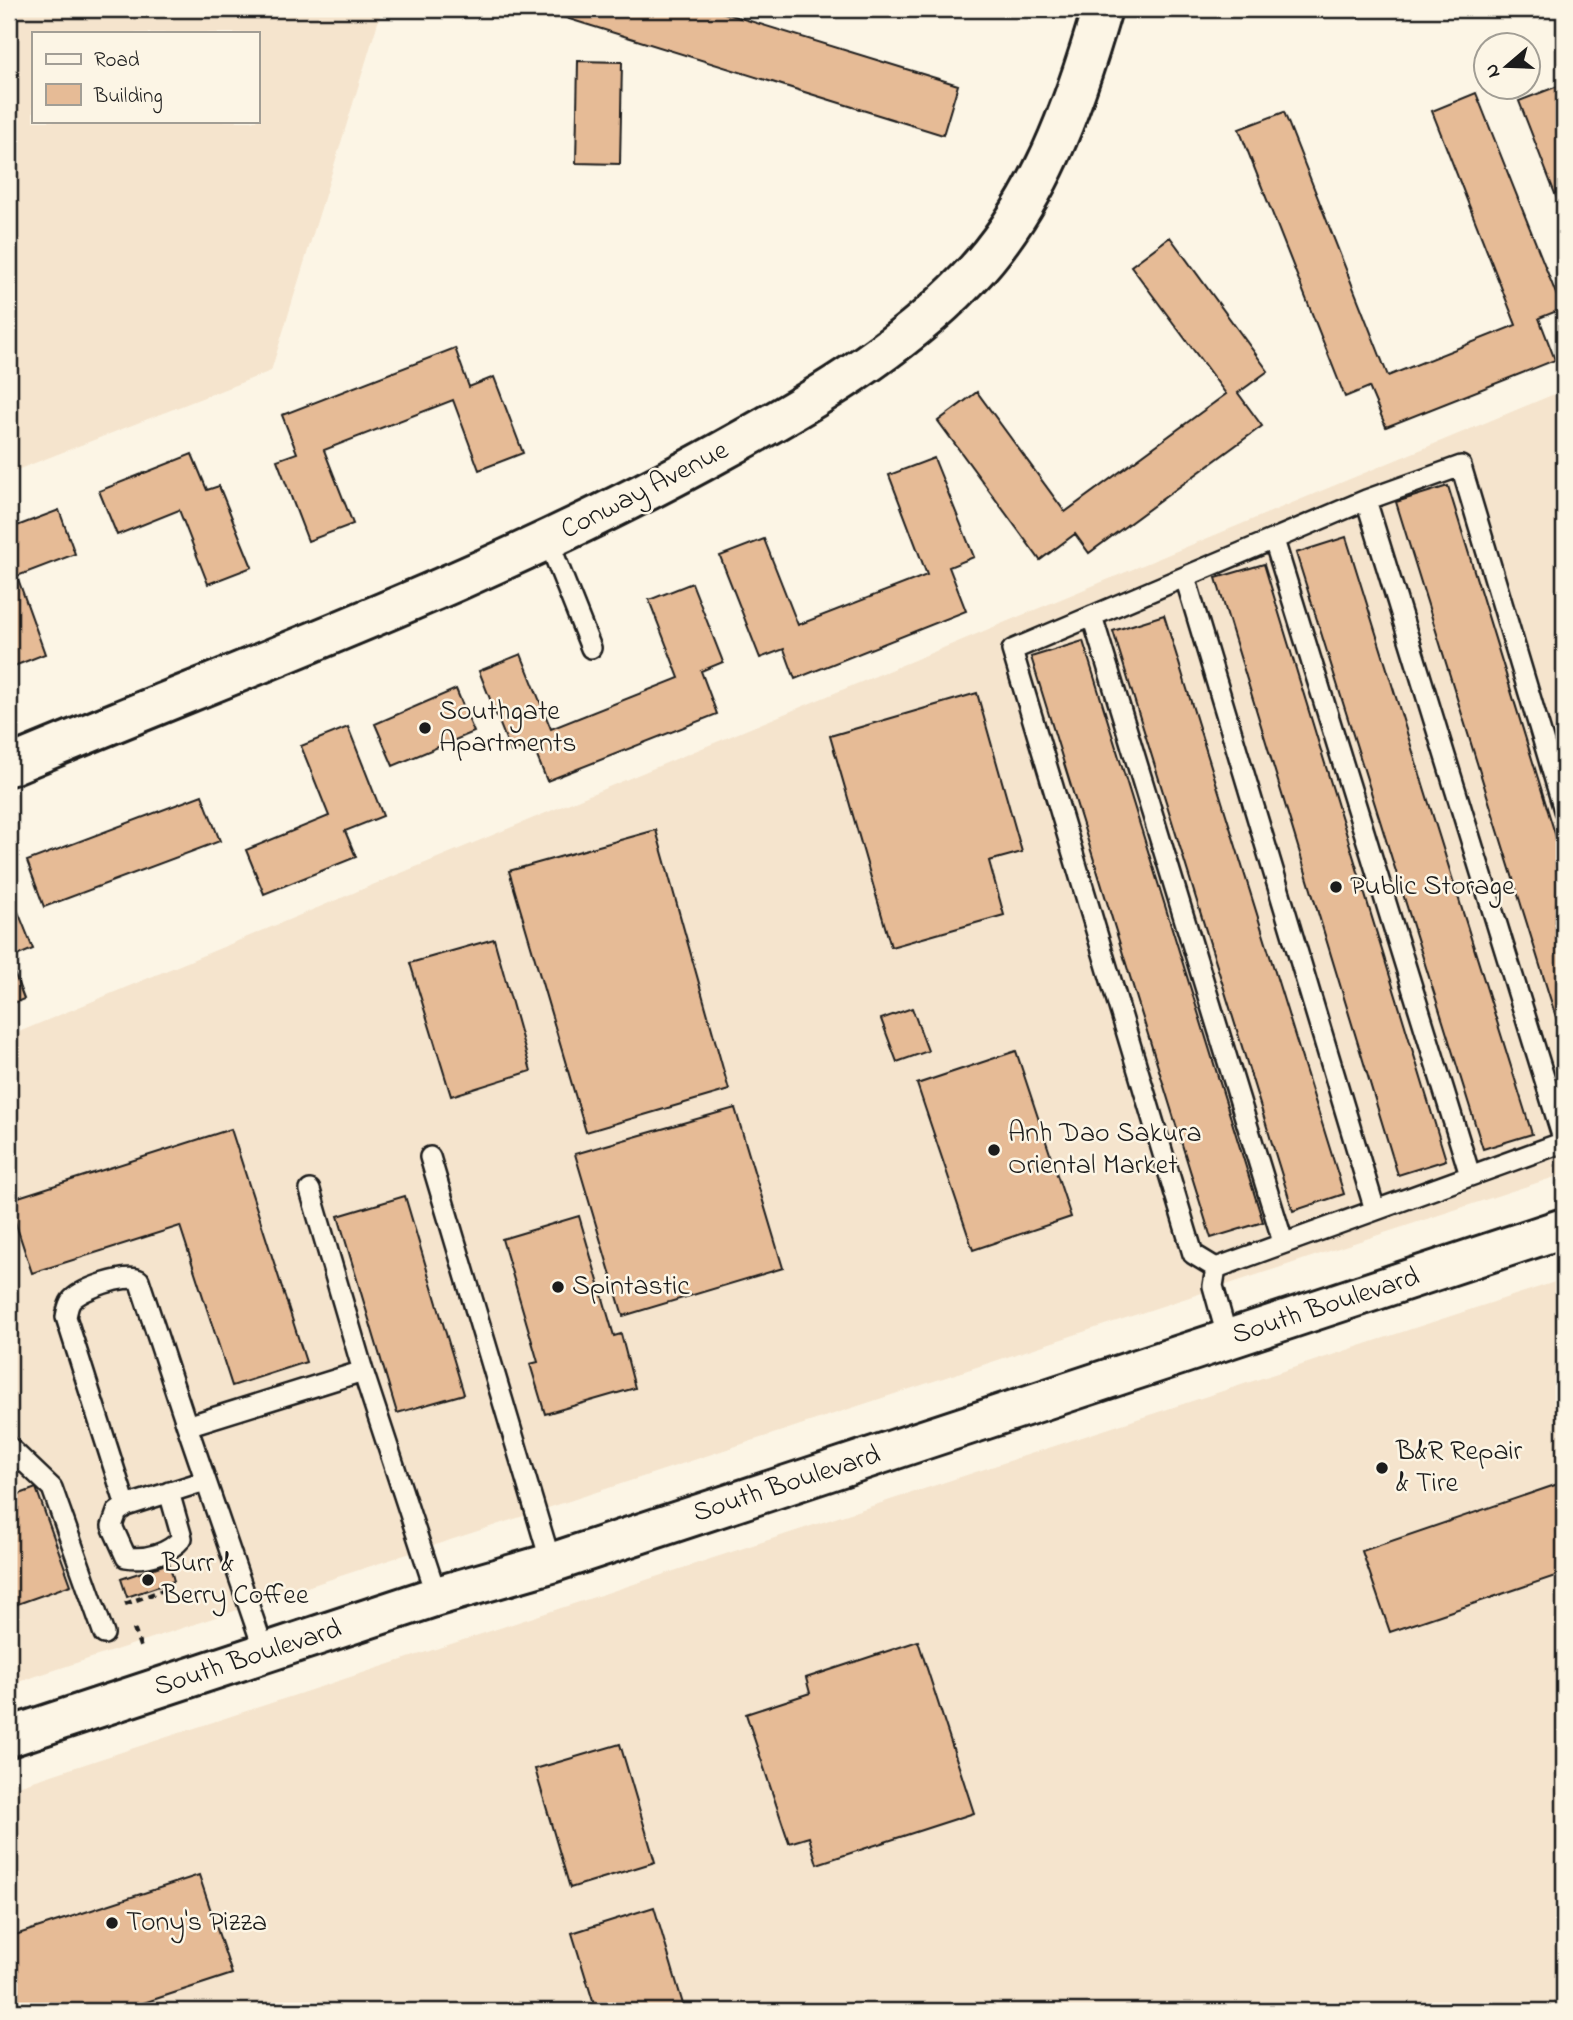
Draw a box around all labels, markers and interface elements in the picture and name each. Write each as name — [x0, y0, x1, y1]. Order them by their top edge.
legend — [32, 32, 259, 122]
north arrow — [1472, 32, 1542, 102]
text: Road — [94, 46, 140, 76]
text: N — [1478, 60, 1508, 81]
text: Building — [93, 82, 163, 114]
street label: Conway Avenue — [554, 431, 736, 551]
place label: Southgate Apartments — [439, 692, 576, 765]
marker: Southgate Apartments — [417, 720, 433, 736]
place label: Public Storage — [1350, 867, 1515, 908]
marker: Public Storage — [1328, 879, 1344, 895]
place label: Anh Dao Sakura Oriental Market — [1008, 1114, 1202, 1187]
marker: Anh Dao Sakura Oriental Market — [986, 1142, 1002, 1158]
street label: South Boulevard — [1227, 1257, 1425, 1357]
place label: Spintastic — [572, 1267, 690, 1308]
marker: Spintastic — [550, 1279, 566, 1295]
place label: B&R Repair & Tire — [1395, 1432, 1523, 1505]
street label: South Boulevard — [688, 1435, 886, 1535]
marker: B&R Repair & Tire — [1374, 1460, 1390, 1476]
place label: Burr & Berry Coffee — [161, 1544, 309, 1617]
marker: Burr & Berry Coffee — [140, 1572, 156, 1588]
street label: South Boulevard — [149, 1609, 347, 1709]
place label: Tony's Pizza — [126, 1903, 267, 1944]
marker: Tony's Pizza — [104, 1915, 120, 1931]

